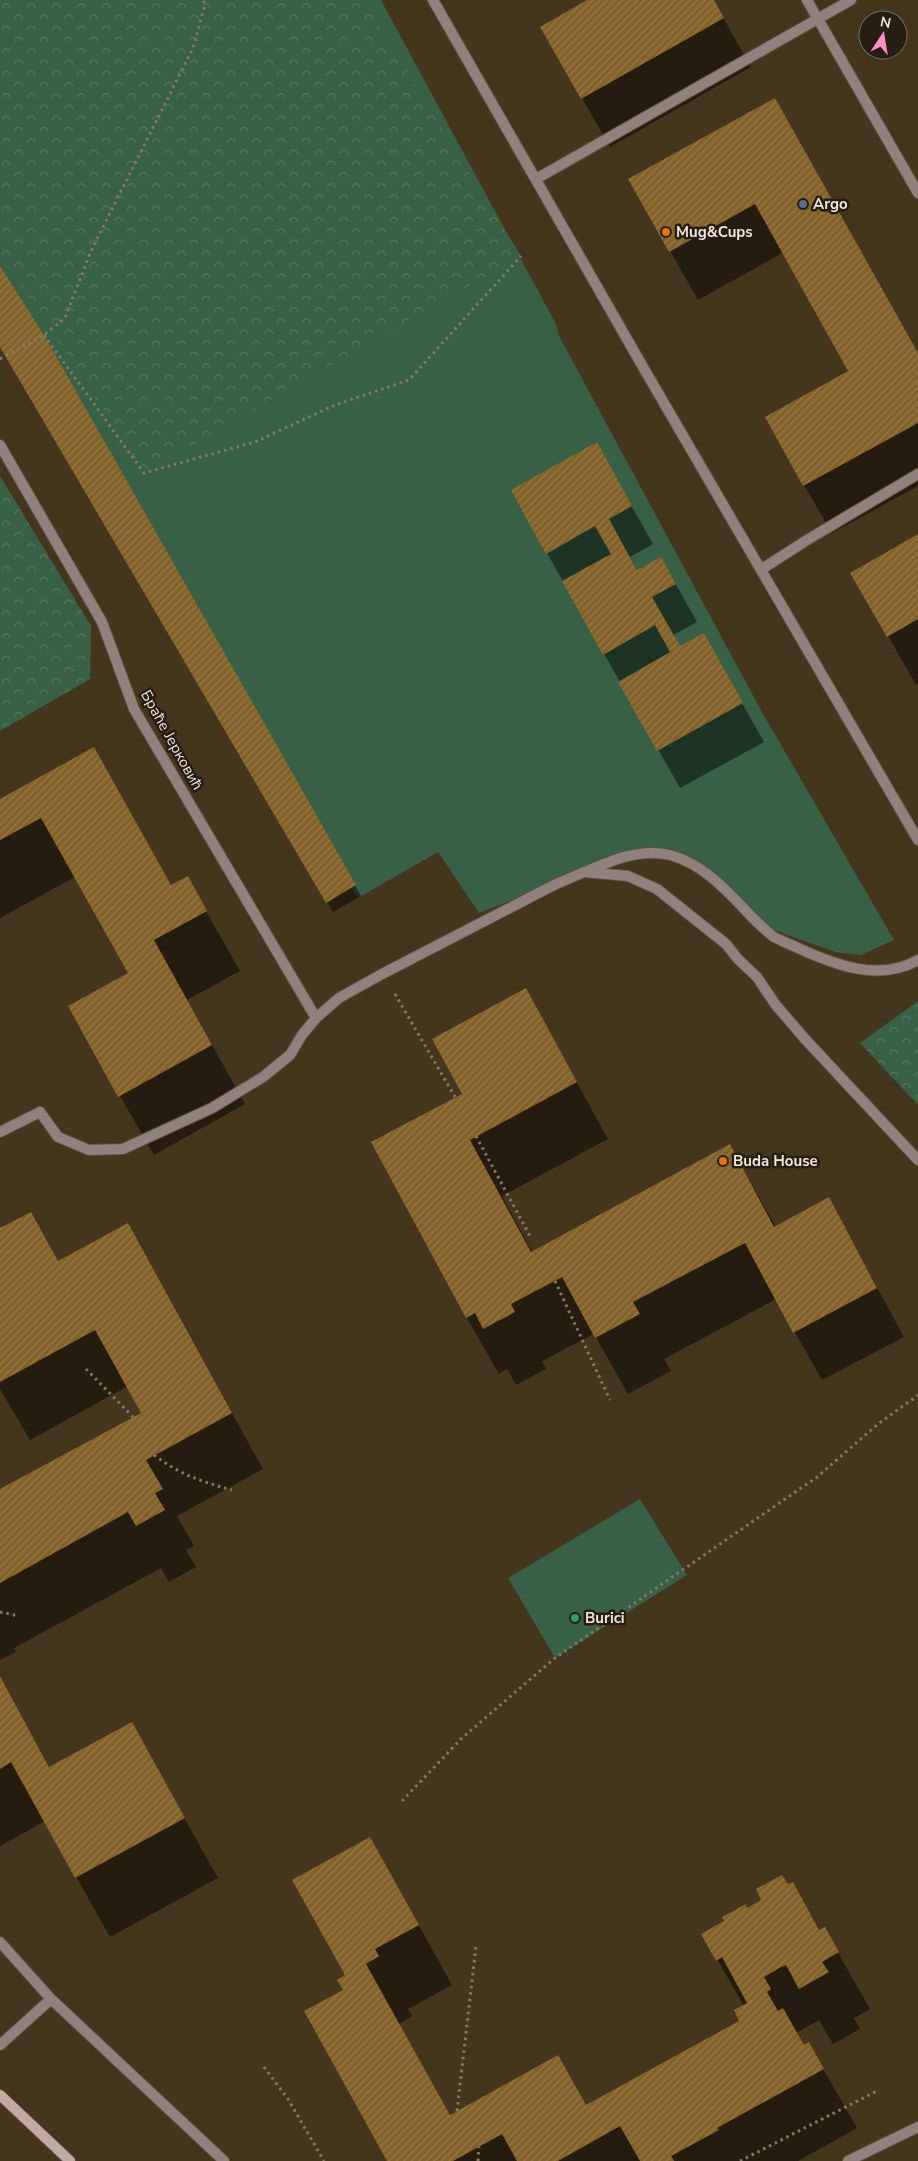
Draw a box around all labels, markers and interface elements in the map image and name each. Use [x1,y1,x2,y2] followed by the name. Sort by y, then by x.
[858,10,908,60] north arrow
[878,12,893,33] text: N
[813,194,848,214] place label: Argo
[797,198,809,210] marker: Argo
[676,222,753,242] place label: Mug&Cups
[660,226,672,238] marker: Mug&Cups
[136,686,208,794] street label: Браће Јерковић
[733,1151,818,1171] place label: Buda House
[717,1155,729,1167] marker: Buda House
[585,1608,625,1628] place label: Burici
[569,1612,581,1624] marker: Burici

